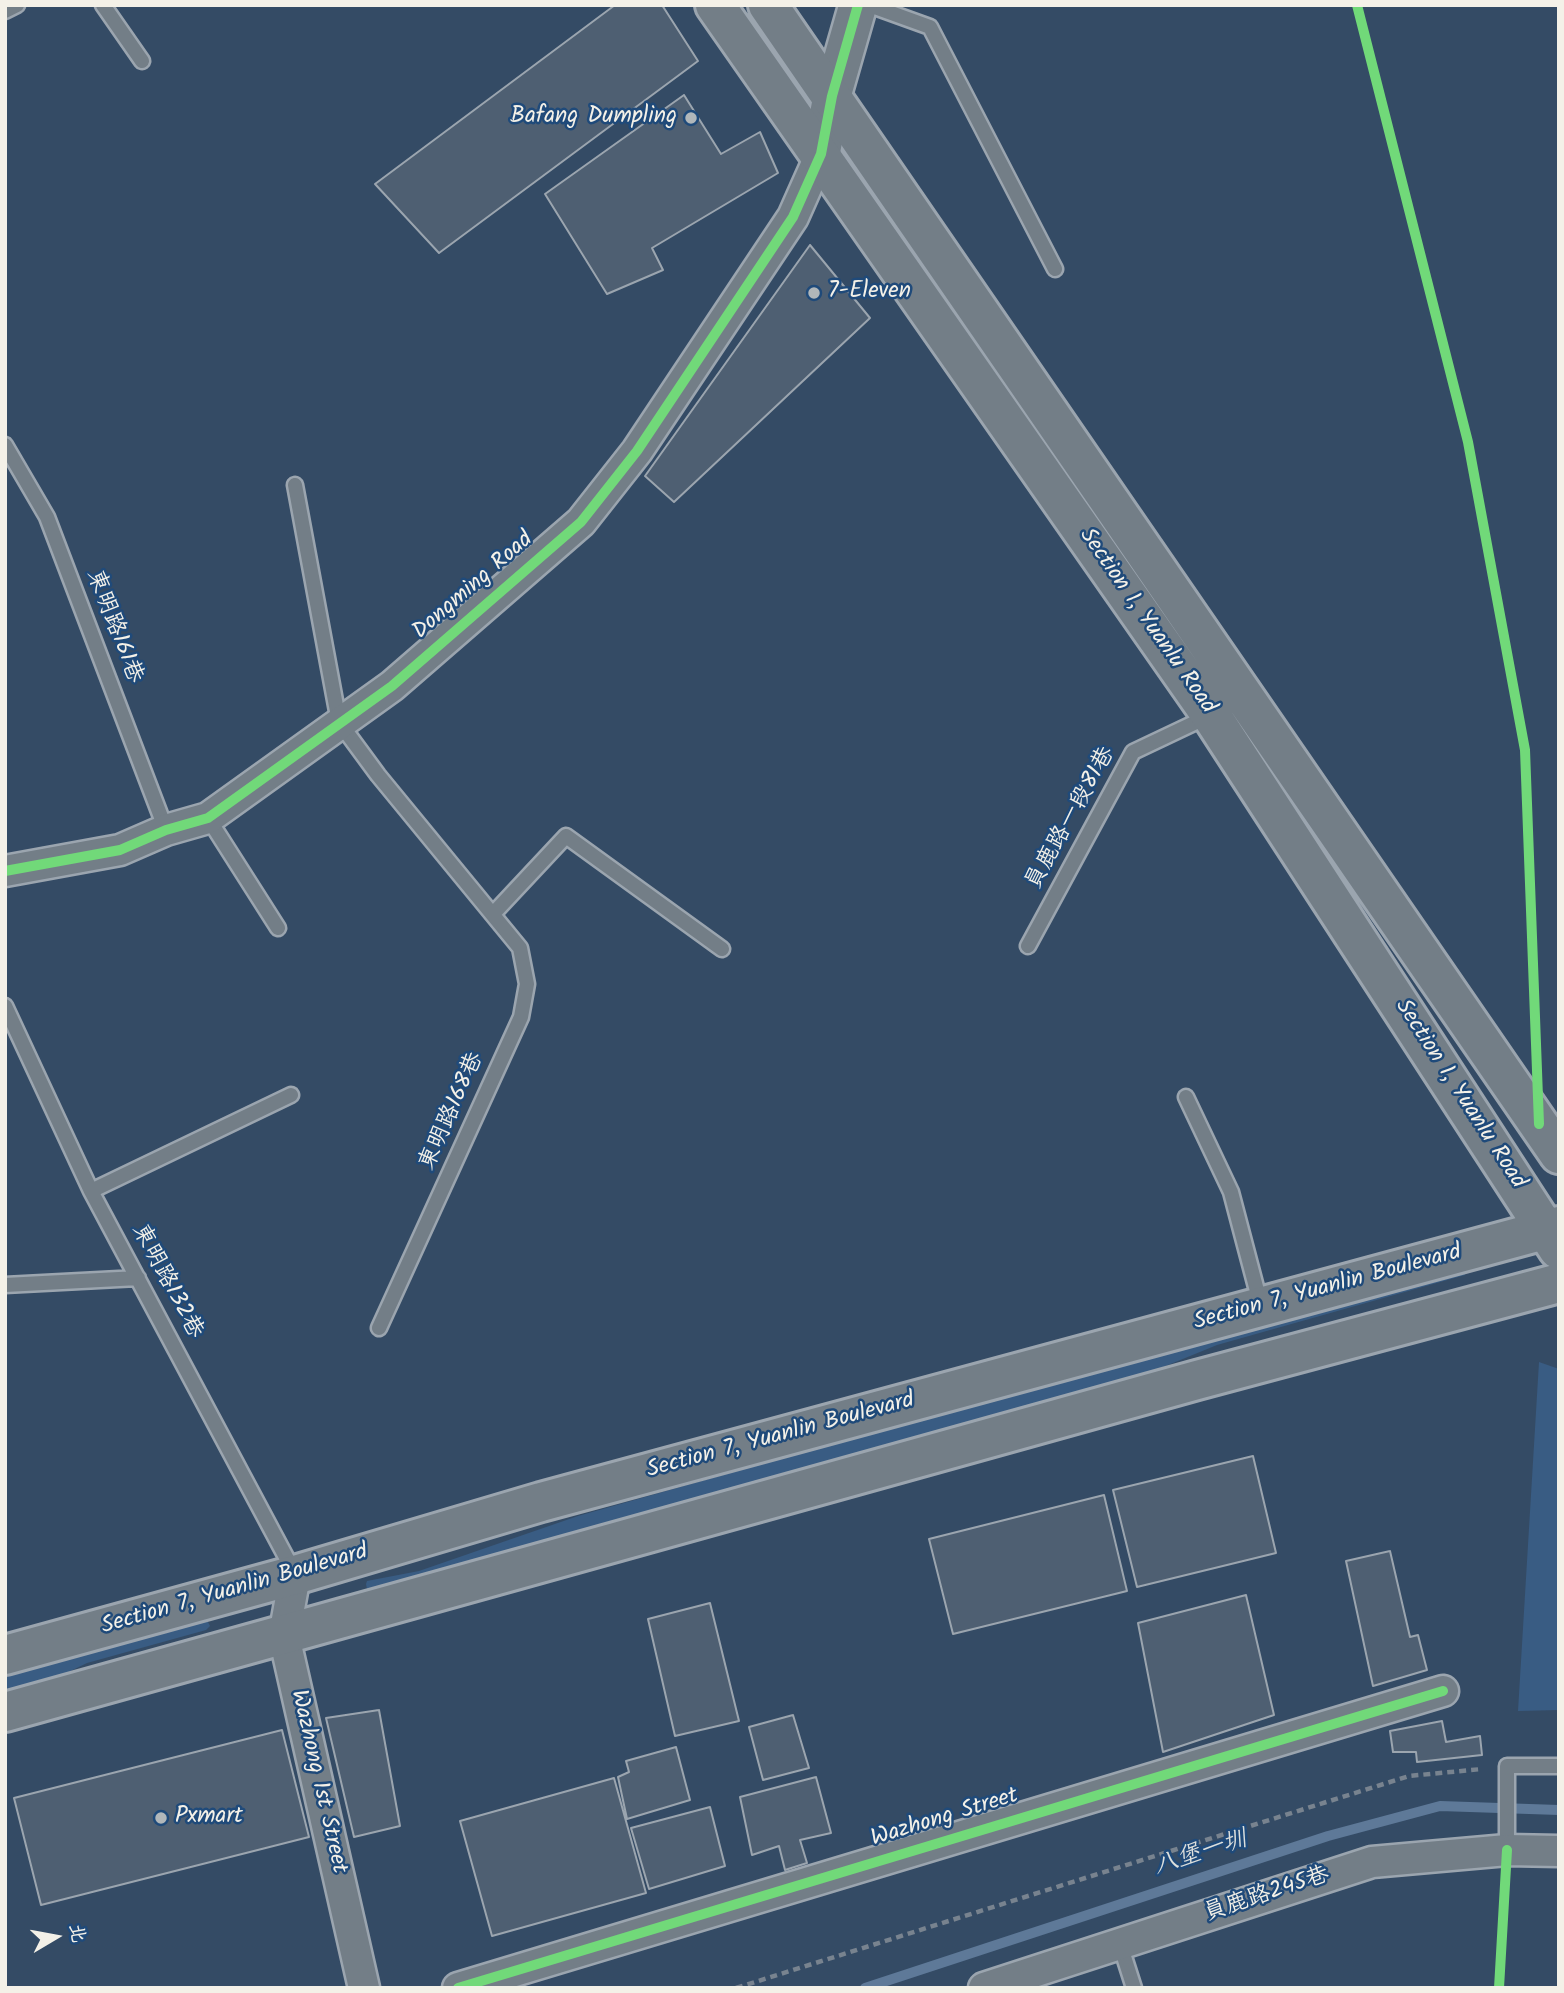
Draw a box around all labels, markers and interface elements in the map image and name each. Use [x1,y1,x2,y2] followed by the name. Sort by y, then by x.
[510,104,677,132] place label: Bafang Dumpling
[683,110,699,126] marker: Bafang Dumpling
[828,279,911,307] place label: 7-Eleven
[806,285,822,301] marker: 7-Eleven
[1072,524,1220,720] street label: Section 1, Yuanlu Road
[408,527,540,647] street label: Dongming Road
[79,566,147,688] street label: 東明路161巷
[1021,743,1123,895] street label: 員鹿路一段81巷
[1387,995,1531,1195] street label: Section 1, Yuanlu Road
[415,1049,491,1175] street label: 東明路168巷
[124,1220,208,1344] street label: 東明路132巷
[1191,1240,1465,1338] street label: Section 7, Yuanlin Boulevard
[644,1388,918,1486] street label: Section 7, Yuanlin Boulevard
[99,1540,371,1642] street label: Section 7, Yuanlin Boulevard
[282,1688,352,1876] street label: Wazhong 1st Street
[868,1784,1022,1854] street label: Wazhong Street
[175,1804,243,1832] place label: Pxmart
[153,1810,169,1826] marker: Pxmart
[1151,1826,1251,1884] water label: 八堡一圳
[1201,1863,1333,1929] street label: 員鹿路245巷
[21,1902,91,1972] north arrow
[60,1921,93,1945] text: 北

